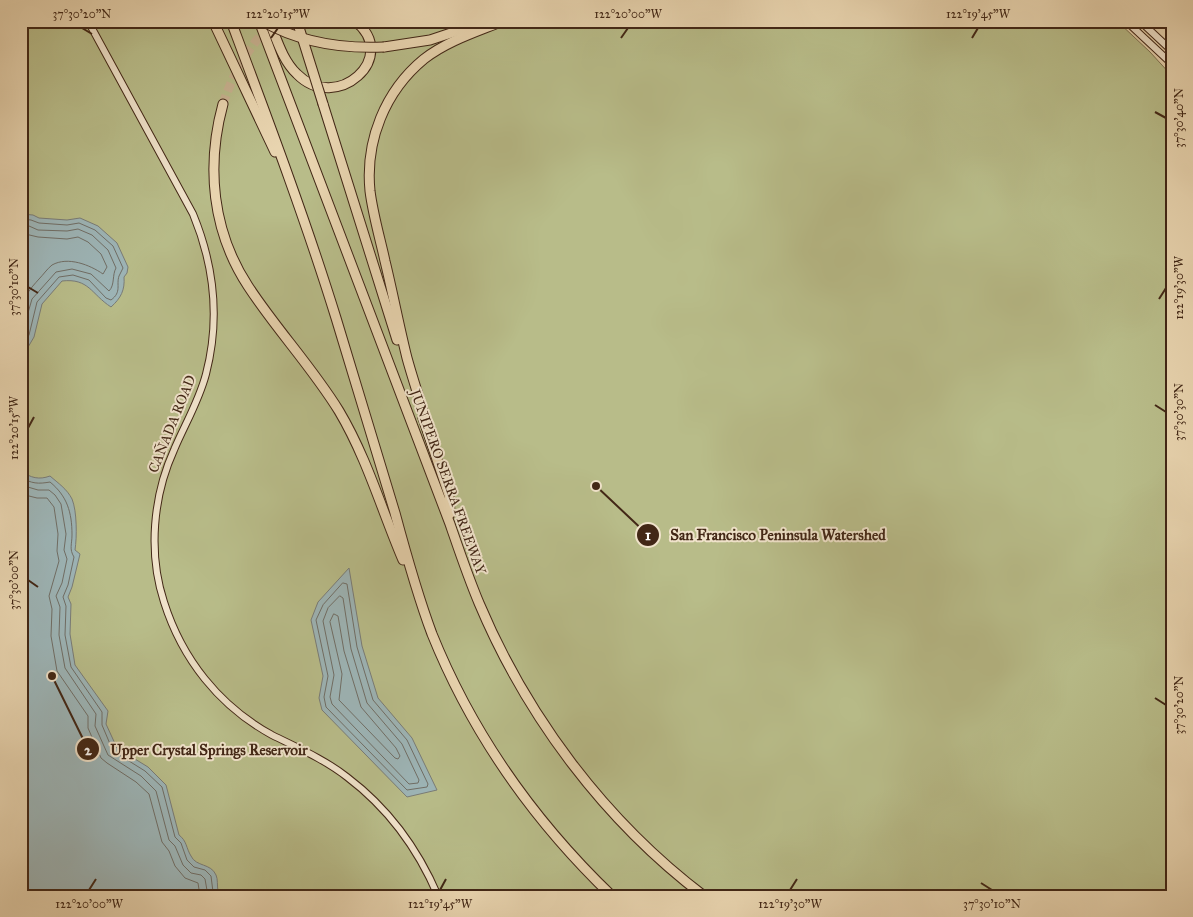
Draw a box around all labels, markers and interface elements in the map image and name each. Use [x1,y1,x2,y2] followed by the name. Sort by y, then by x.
[53,7,112,21] text: 37°30'20"N
[246,7,311,21] text: 122°20'15"W
[594,7,662,21] text: 122°20'00"W
[946,7,1011,21] text: 122°19'45"W
[1172,88,1186,148] text: 37°30'40"N
[1172,256,1186,320] text: 122°19'30"W
[7,258,21,316] text: 37°30'10"N
[144,372,199,475] street label: CAÑADA ROAD
[1172,383,1186,441] text: 37°30'30"N
[405,385,490,578] street label: JUNIPERO SERRA FREEWAY
[7,395,21,460] text: 122°20'15"W
[635,520,896,550] callout: San Francisco Peninsula Watershed
[645,526,651,544] text: 1
[670,526,886,544] text: San Francisco Peninsula Watershed
[7,550,21,610] text: 37°30'00"N
[1172,676,1186,735] text: 37°30'20"N
[75,734,318,764] callout: Upper Crystal Springs Reservoir
[84,741,92,759] text: 2
[110,741,308,760] text: Upper Crystal Springs Reservoir
[55,897,123,911] text: 122°20'00"W
[408,897,473,911] text: 122°19'45"W
[758,897,822,911] text: 122°19'30"W
[963,897,1021,911] text: 37°30'10"N

